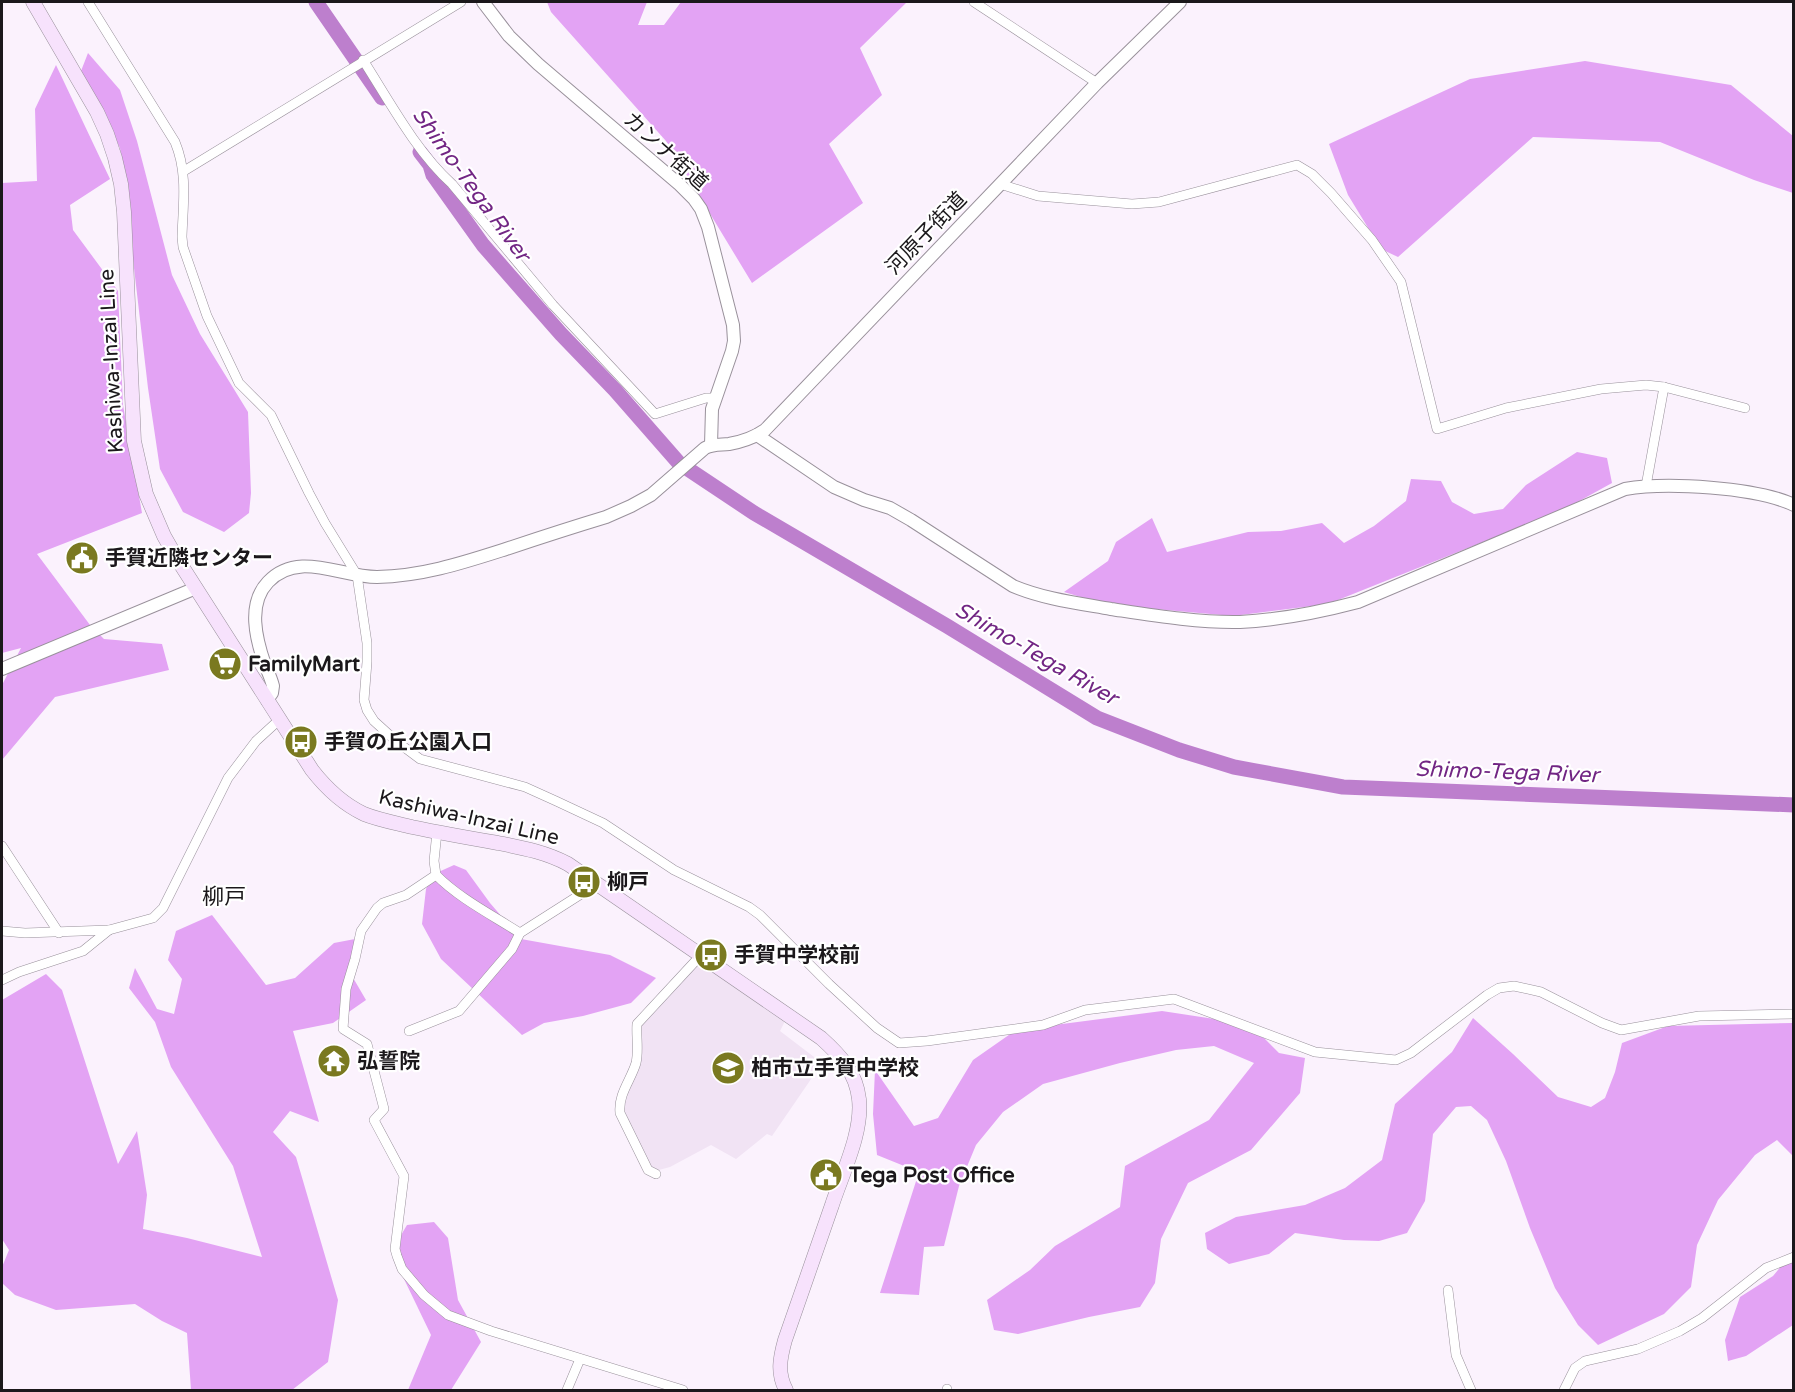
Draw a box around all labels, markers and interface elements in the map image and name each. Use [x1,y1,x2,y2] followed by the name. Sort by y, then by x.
[407,103,537,268] water label: Shimo-Tega River
[618,107,713,196] street label: カンナ街道
[881,187,972,280] street label: 河原子街道
[94,268,129,454] street label: Kashiwa-Inzai Line
[64,540,100,576] public building icon: 手賀近隣センター
[105,546,273,571] place label: 手賀近隣センター
[951,597,1125,712] water label: Shimo-Tega River
[207,646,243,682] supermarket icon: FamilyMart
[248,652,360,677] place label: FamilyMart
[283,724,319,760] bus stop icon: 手賀の丘公園入口
[324,730,492,755] place label: 手賀の丘公園入口
[1415,756,1602,788] water label: Shimo-Tega River
[376,785,562,850] street label: Kashiwa-Inzai Line
[566,864,602,900] bus stop icon: 柳戸
[607,870,649,895] place label: 柳戸
[202,884,246,910] district label: 柳戸
[693,937,729,973] bus stop icon: 手賀中学校前
[734,943,860,968] place label: 手賀中学校前
[316,1043,352,1079] temple icon: 弘誓院
[357,1049,420,1074] place label: 弘誓院
[710,1050,746,1086] school or university icon: 柏市立手賀中学校
[751,1056,919,1081] place label: 柏市立手賀中学校
[808,1157,844,1193] public building icon: Tega Post Office
[848,1163,1015,1188] place label: Tega Post Office

